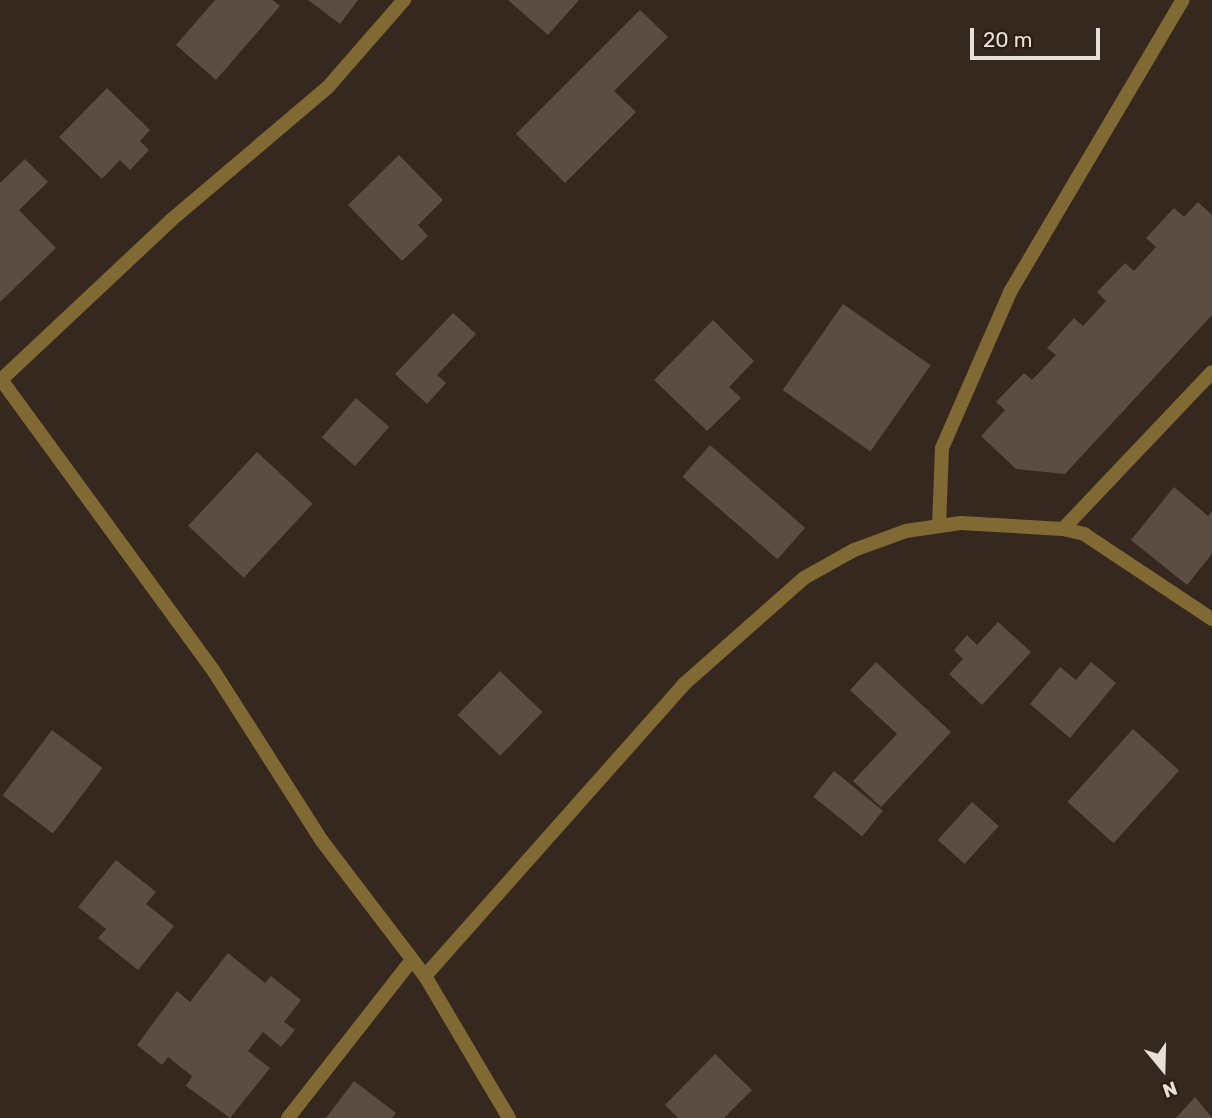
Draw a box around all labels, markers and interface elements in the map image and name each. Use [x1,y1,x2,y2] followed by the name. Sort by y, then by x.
[974,14,1104,58] scale bar
[983,27,1032,52] text: 20 m
[1128,1034,1198,1104] north arrow
[1160,1076,1180,1102] text: N

